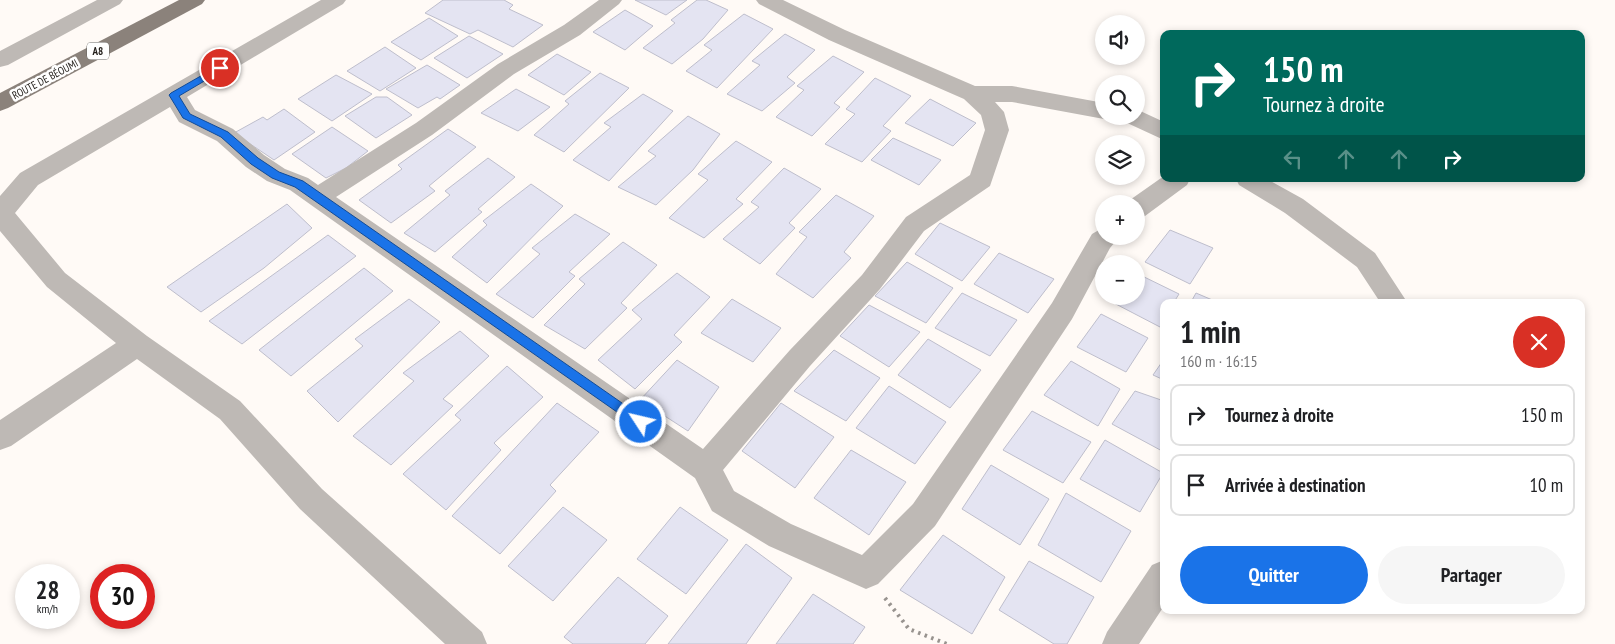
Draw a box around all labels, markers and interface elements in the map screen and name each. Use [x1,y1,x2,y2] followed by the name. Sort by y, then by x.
[1095,15,1145,305] map controls
[1095,15,1145,65] button: sound
[87,42,109,59] road number: A8
[1263,46,1344,92] text: 150 m
[199,47,241,89] pin
[1180,50,1245,115] icon: right
[206,54,234,82] icon: arrive
[10,56,80,102] street label: ROUTE DE BÉOUMI
[1095,75,1145,125] button: search
[1263,90,1385,118] text: Tournez à droite
[1095,135,1145,185] button: layers
[1279,145,1307,173] icon: left
[1332,145,1360,173] icon: ahead
[1385,145,1413,173] icon: ahead
[1438,145,1466,173] icon: right
[1095,195,1145,245] button: +
[1095,255,1145,305] button: −
[1180,312,1241,351] text: 1 min
[1513,316,1565,368] button: close
[1180,351,1258,371] text: 160 m · 16:15
[614,395,666,447] position arrow
[1182,401,1210,429] icon: right
[1225,403,1334,427] text: Tournez à droite
[1521,403,1563,427] text: 150 m
[1182,471,1210,499] icon: arrive
[1225,473,1366,497] text: Arrivée à destination
[1530,473,1563,497] text: 10 m
[1180,546,1368,604] button: Quitter
[1378,546,1565,604] button: Partager
[90,564,155,629] speed limit sign: 30
[36,574,59,606] text: 28
[37,601,58,616] text: km/h

